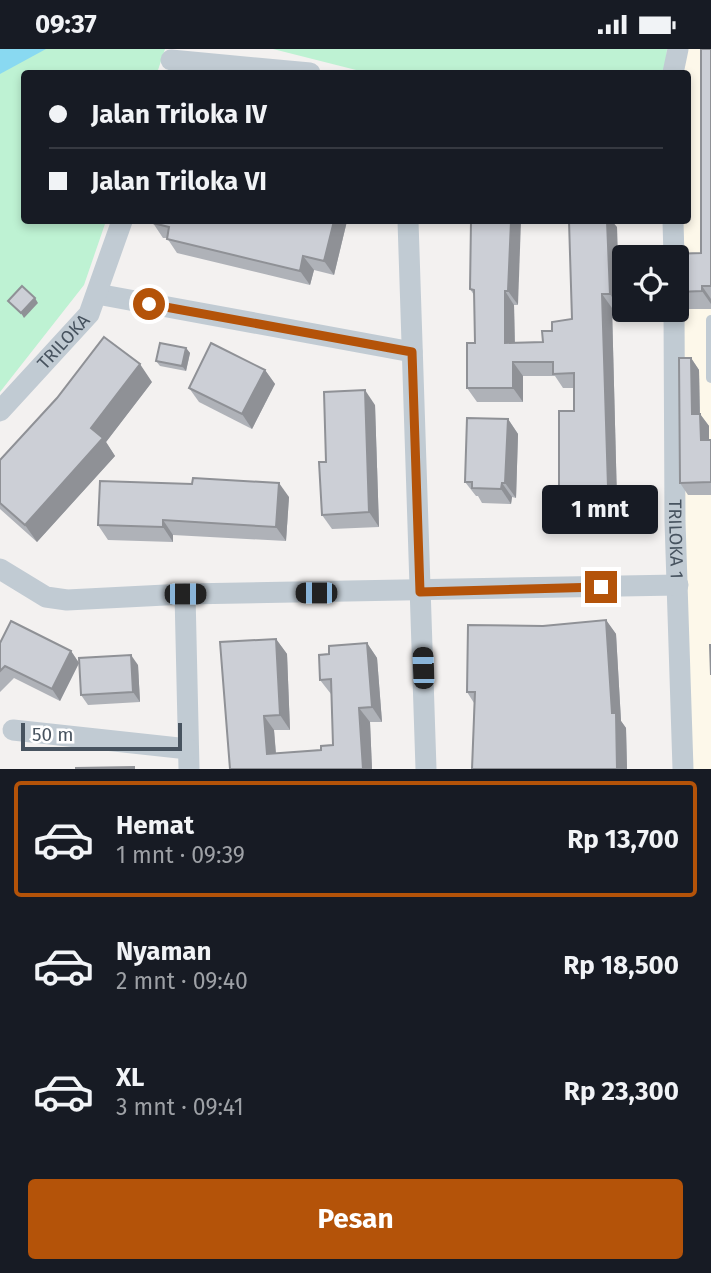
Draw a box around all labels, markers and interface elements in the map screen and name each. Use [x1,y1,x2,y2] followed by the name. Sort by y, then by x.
[35,9,97,40] text: 09:37
[91,99,267,130] text: Jalan Triloka IV
[91,166,267,197] text: Jalan Triloka VI
[612,245,689,322] map controls
[612,245,689,322] button: locate
[133,288,165,320] route start
[33,309,95,374] street label: TRILOKA
[543,485,659,535] callout: 1 mnt
[571,495,629,523] text: 1 mnt
[664,499,688,579] street label: TRILOKA 1
[585,571,617,603] route end
[296,583,338,604] car
[165,584,207,605] car
[412,647,435,689] car
[21,720,182,752] scale bar
[32,723,73,746] text: 50 m
[32,808,95,871] icon: car
[116,810,194,841] text: Hemat
[567,824,679,855] text: Rp 13,700
[116,841,245,869] text: 1 mnt · 09:39
[32,934,95,997] icon: car
[116,936,212,967] text: Nyaman
[563,950,679,981] text: Rp 18,500
[116,967,248,995] text: 2 mnt · 09:40
[32,1060,95,1123] icon: car
[116,1062,144,1093] text: XL
[564,1076,679,1107] text: Rp 23,300
[116,1093,244,1121] text: 3 mnt · 09:41
[28,1179,683,1259] button: Pesan

